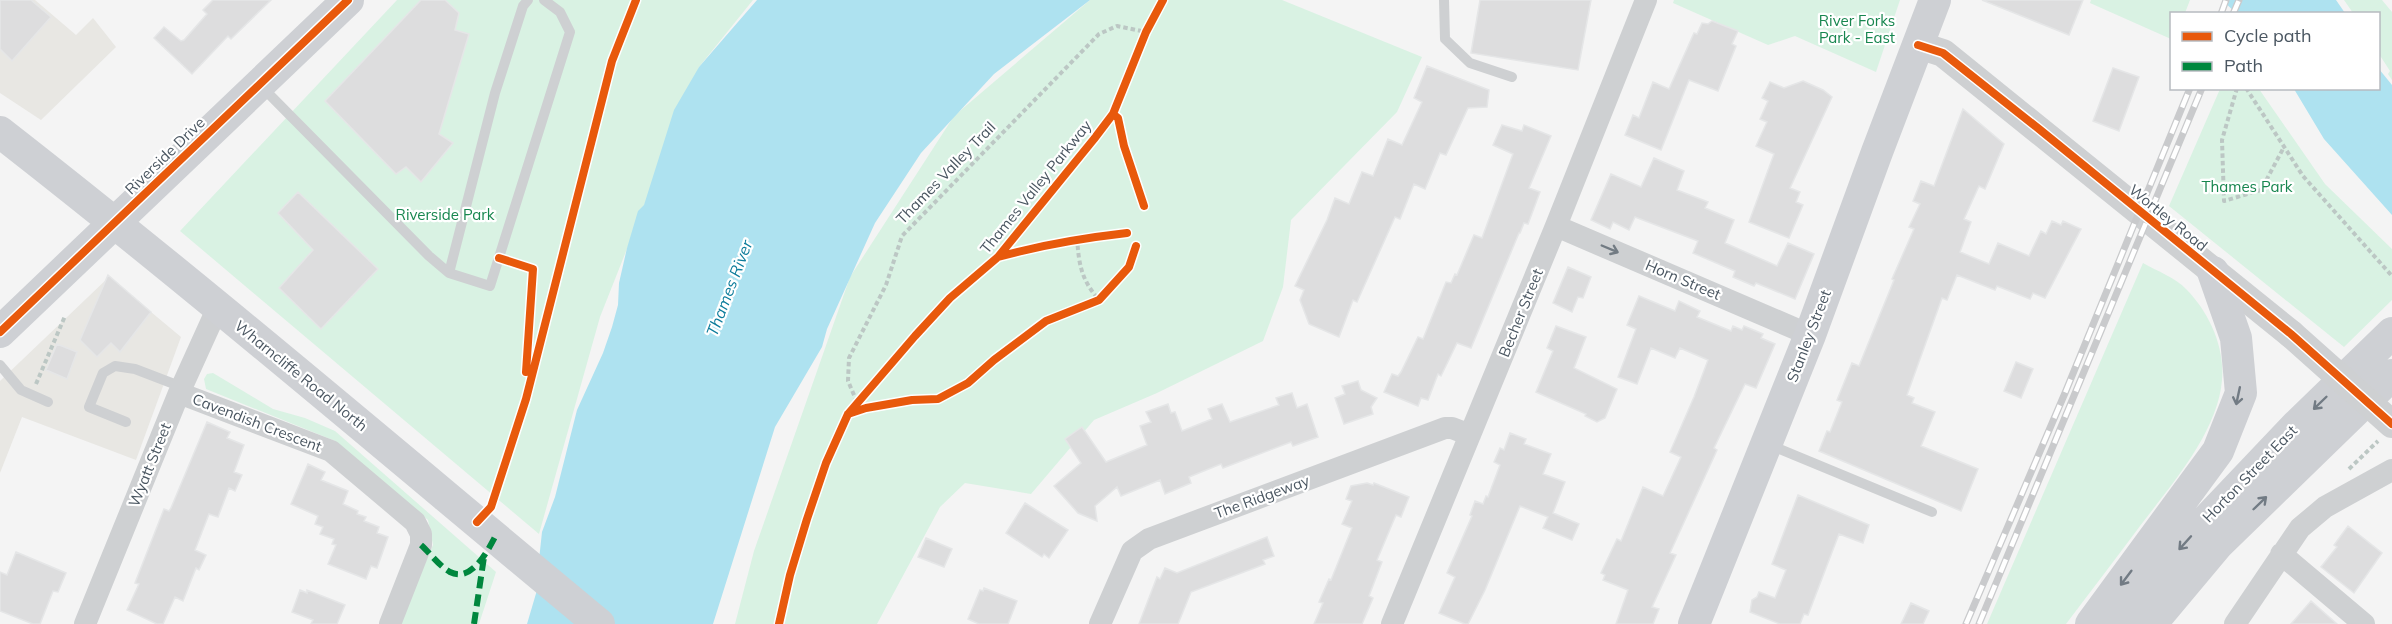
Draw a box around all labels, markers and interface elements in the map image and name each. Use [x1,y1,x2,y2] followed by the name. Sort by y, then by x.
[1819,11,1895,47] park label: River Forks Park - East
[2170,12,2380,90] legend
[2224,24,2311,47] text: Cycle path
[2224,54,2263,77] text: Path
[121,113,209,198] street label: Riverside Drive
[976,116,1095,257] street label: Thames Valley Parkway
[892,118,999,228] street label: Thames Valley Trail
[2201,177,2293,196] park label: Thames Park
[2125,180,2211,255] street label: Wortley Road
[396,205,495,224] park label: Riverside Park
[702,236,757,339] water label: Thames River
[1601,244,1619,255] one-way arrow
[1643,255,1724,304] street label: Horn Street
[1494,266,1547,360] street label: Becher Street
[1782,287,1835,385] street label: Stanley Street
[231,316,372,435] street label: Wharncliffe Road North
[2232,386,2243,405] one-way arrow
[190,389,325,456] street label: Cavendish Crescent
[2313,395,2328,410] one-way arrow
[124,420,175,510] street label: Wyatt Street
[2198,421,2301,526] street label: Horton Street East
[1212,471,1312,523] street label: The Ridgeway
[2253,496,2268,510] one-way arrow
[2178,535,2192,550] one-way arrow
[2119,569,2132,585] one-way arrow

